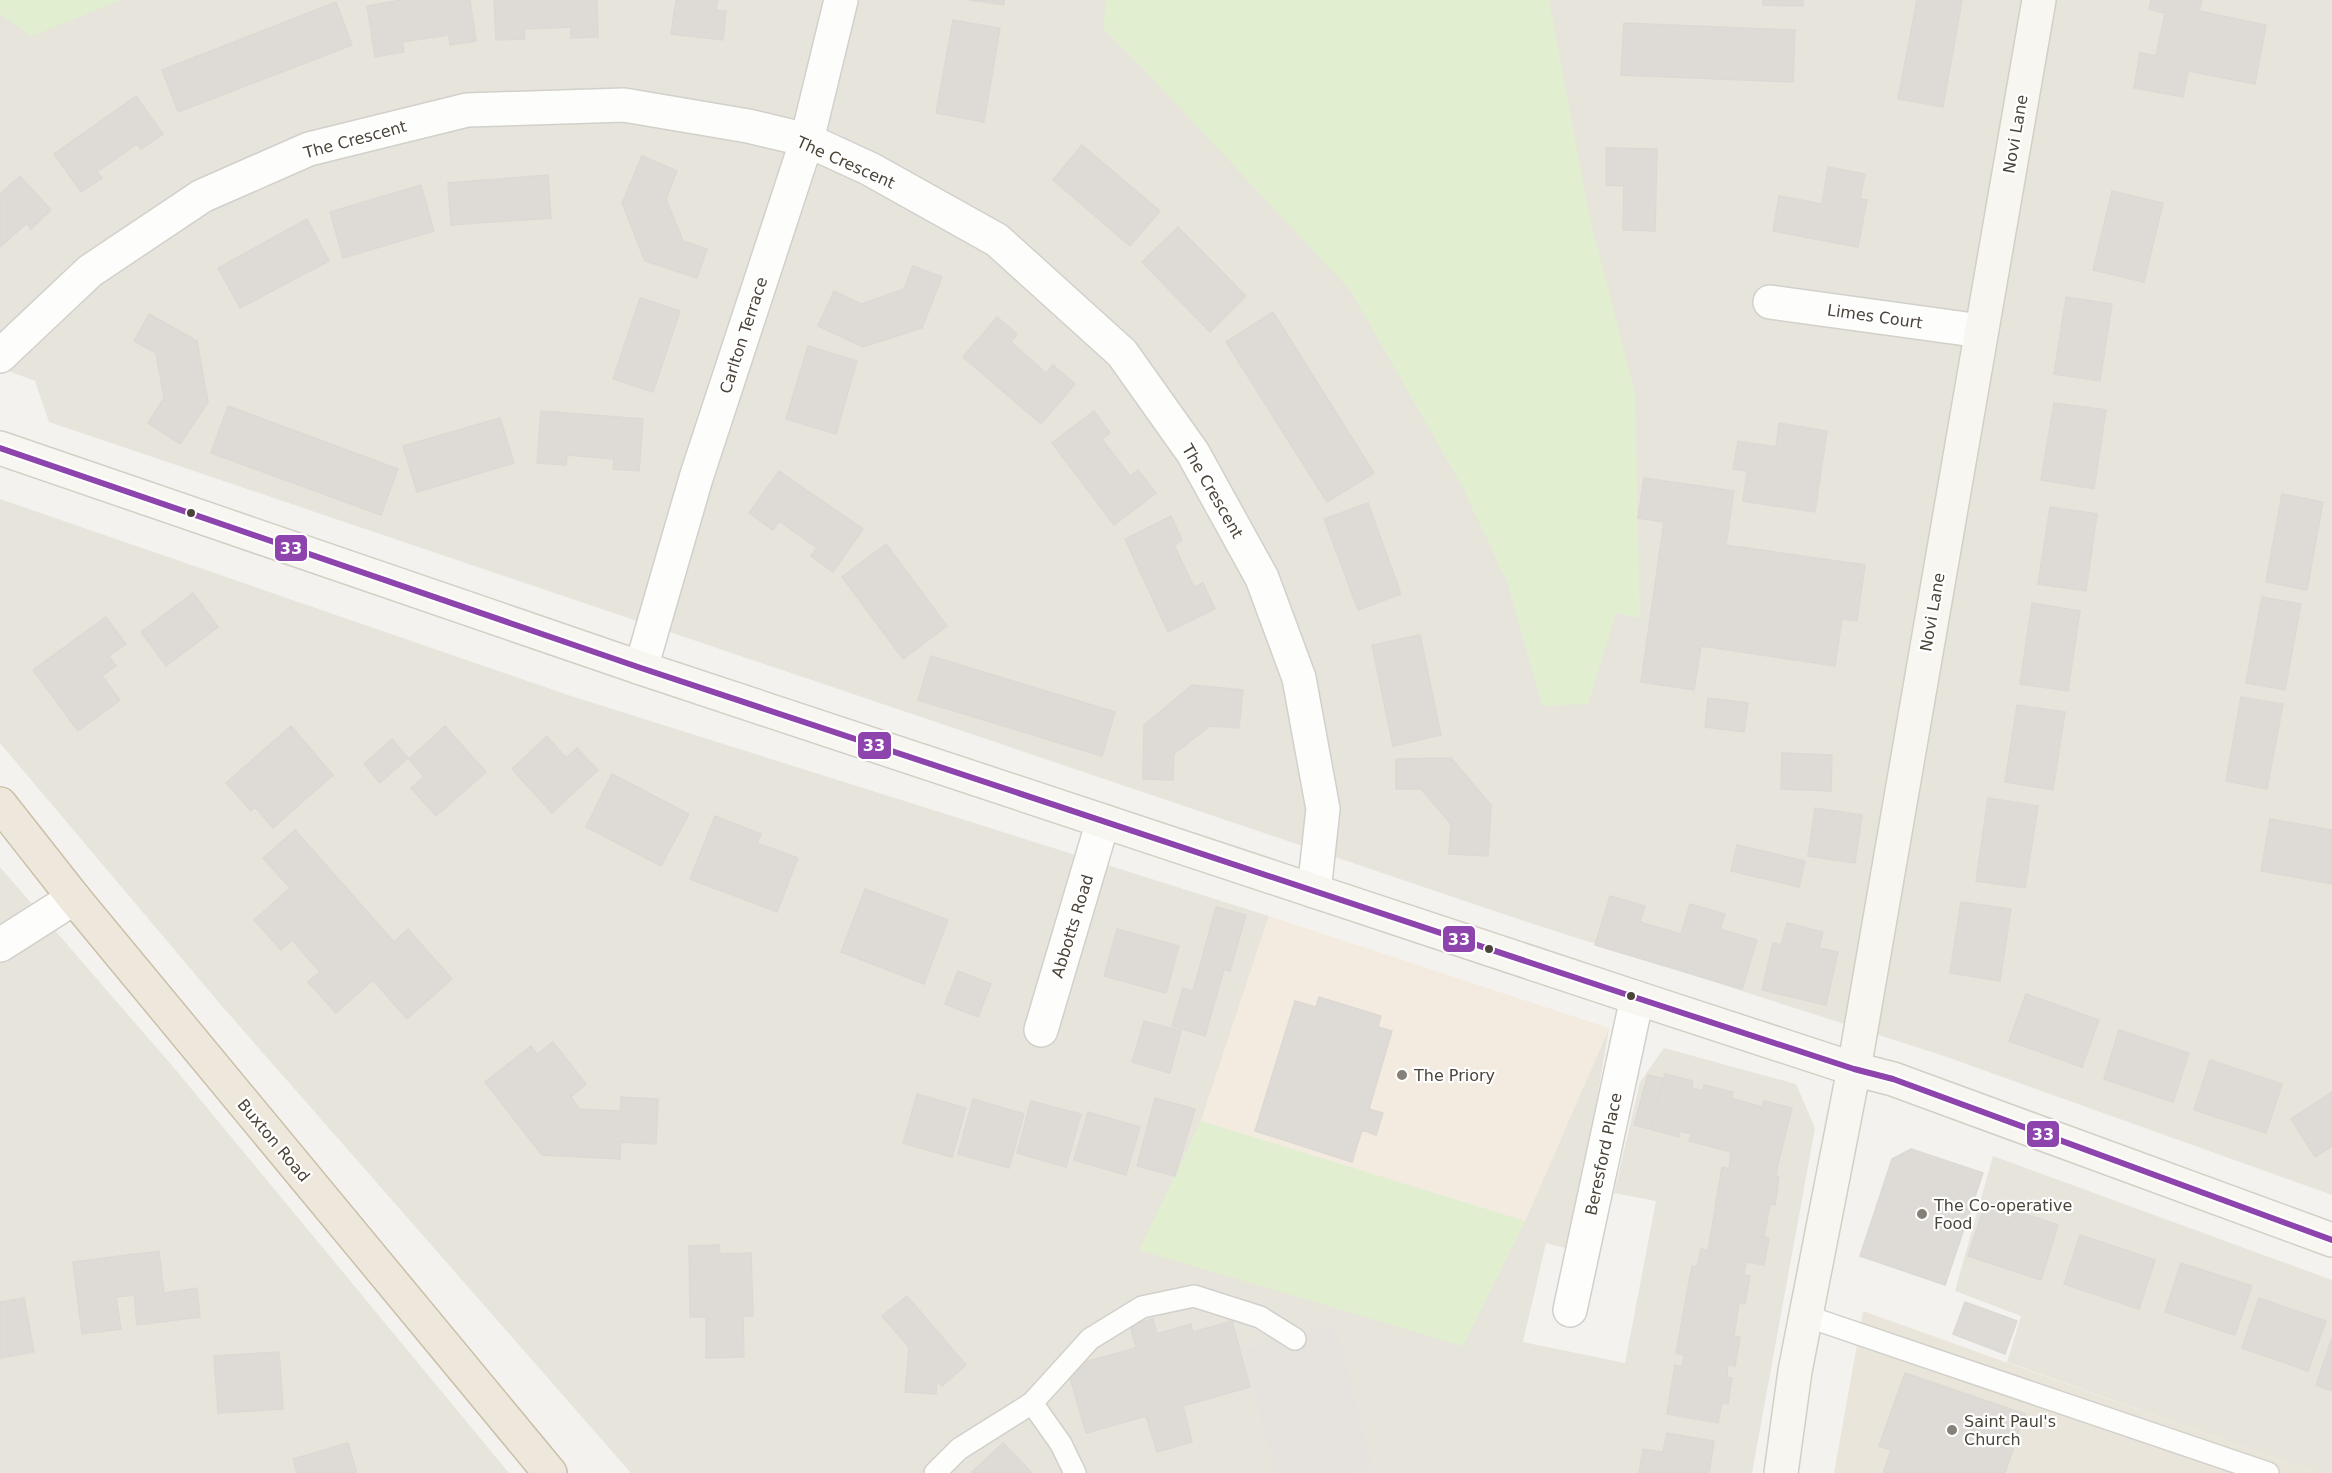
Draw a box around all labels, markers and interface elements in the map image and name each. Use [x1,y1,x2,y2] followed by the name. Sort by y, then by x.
[1999,93,2032,175] street label: Novi Lane
[301,117,409,163] street label: The Crescent
[793,132,898,193] street label: The Crescent
[716,274,771,396] street label: Carlton Terrace
[1826,300,1924,333] street label: Limes Court
[1177,440,1247,542] street label: The Crescent
[185,507,197,519] unlabelled marker
[274,534,308,562] line badge: 33
[280,539,302,558] text: 33
[1916,571,1949,653] street label: Novi Lane
[857,731,892,760] line badge: 33
[863,736,885,755] text: 33
[1048,872,1097,980] street label: Abbotts Road
[1442,925,1476,953] line badge: 33
[1448,930,1470,949] text: 33
[1483,943,1495,955] unlabelled marker
[1625,990,1637,1002] unlabelled marker
[1413,1066,1495,1085] place label: The Priory
[1395,1068,1409,1082] marker: The Priory
[1581,1091,1626,1217] street label: Beresford Place
[234,1095,314,1186] street label: Buxton Road
[2026,1120,2060,1148] line badge: 33
[2032,1125,2054,1144] text: 33
[1933,1196,2072,1233] place label: The Co-operative Food
[1915,1207,1929,1221] marker: The Co-operative Food
[1964,1412,2056,1449] place label: Saint Paul's Church
[1945,1423,1959,1437] marker: Saint Paul's Church

